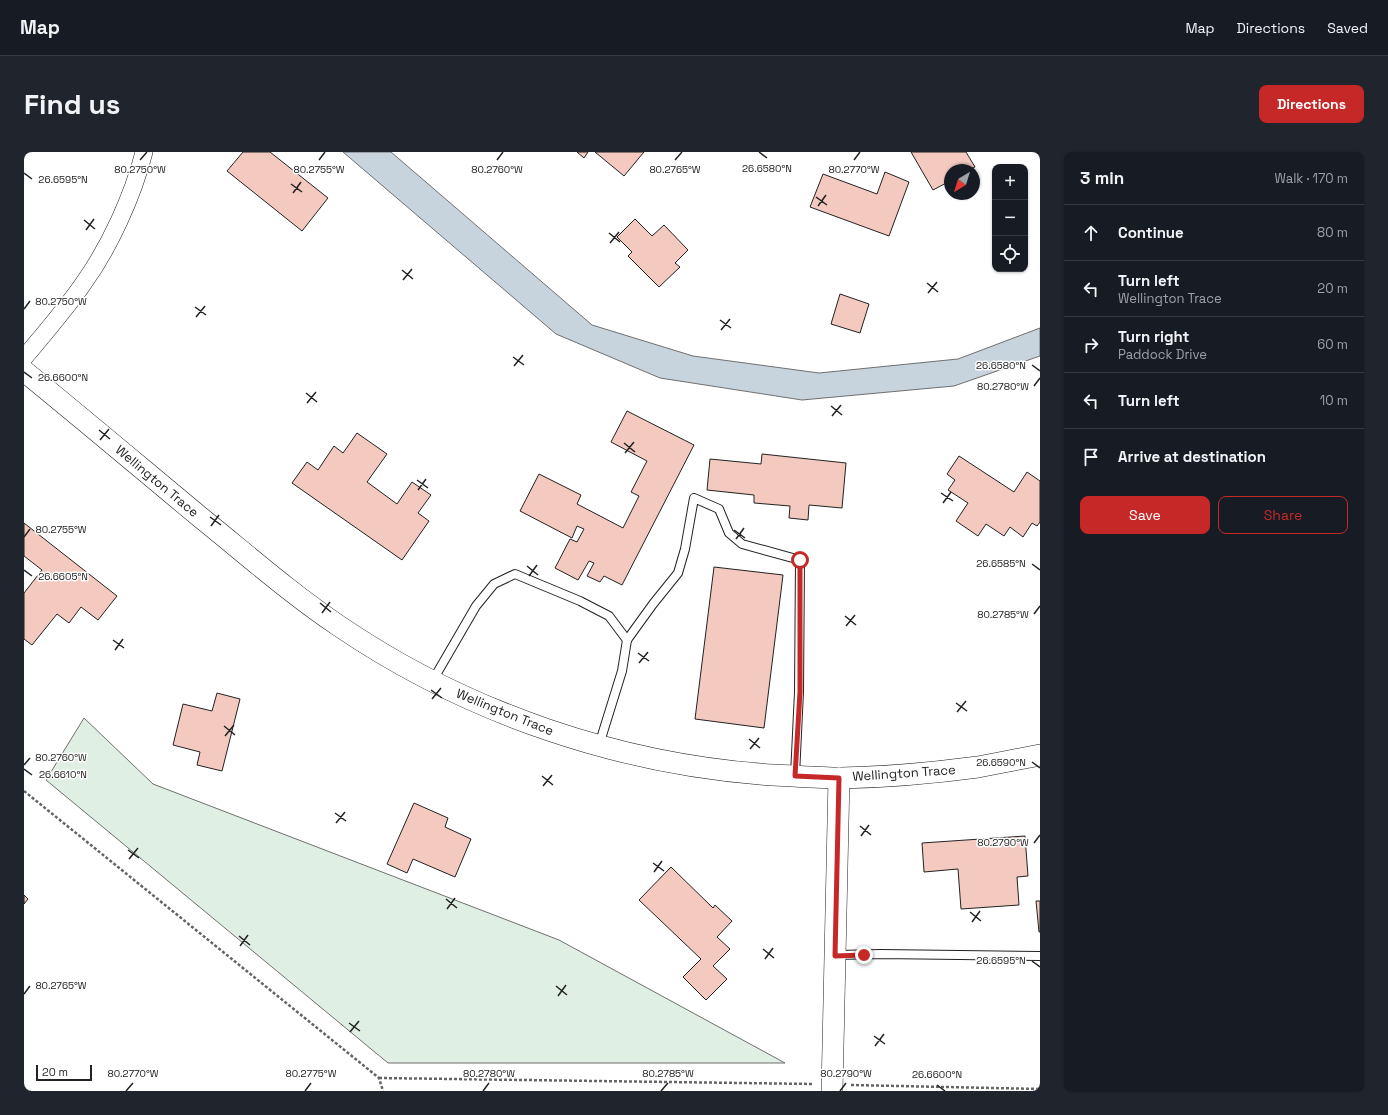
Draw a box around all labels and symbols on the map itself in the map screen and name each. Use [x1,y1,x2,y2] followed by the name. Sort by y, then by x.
[742,162,792,175] text: 26.6580°N
[114,163,166,176] text: 80.2750°W
[293,163,345,176] text: 80.2755°W
[471,163,523,176] text: 80.2760°W
[649,163,701,176] text: 80.2765°W
[828,163,880,176] text: 80.2770°W
[944,164,980,200] north arrow
[38,173,88,186] text: 26.6595°N
[35,295,87,308] text: 80.2750°W
[976,359,1026,372] text: 26.6580°N
[38,371,88,384] text: 26.6600°N
[977,380,1029,393] text: 80.2780°W
[112,441,202,521] street label: Wellington Trace
[35,523,87,536] text: 80.2755°W
[791,551,809,569] route start
[976,557,1026,570] text: 26.6585°N
[38,570,88,583] text: 26.6605°N
[977,608,1029,621] text: 80.2785°W
[454,685,556,739] street label: Wellington Trace
[35,751,87,764] text: 80.2760°W
[976,756,1026,769] text: 26.6590°N
[852,761,956,785] street label: Wellington Trace
[39,768,87,781] text: 26.6610°N
[977,836,1029,849] text: 80.2790°W
[855,946,873,964] route end
[976,954,1026,967] text: 26.6595°N
[35,979,87,992] text: 80.2765°W
[36,1063,92,1082] scale bar
[107,1067,159,1080] text: 80.2770°W
[286,1067,337,1080] text: 80.2775°W
[463,1067,515,1080] text: 80.2780°W
[642,1067,694,1080] text: 80.2785°W
[820,1067,872,1080] text: 80.2790°W
[912,1068,962,1081] text: 26.6600°N

